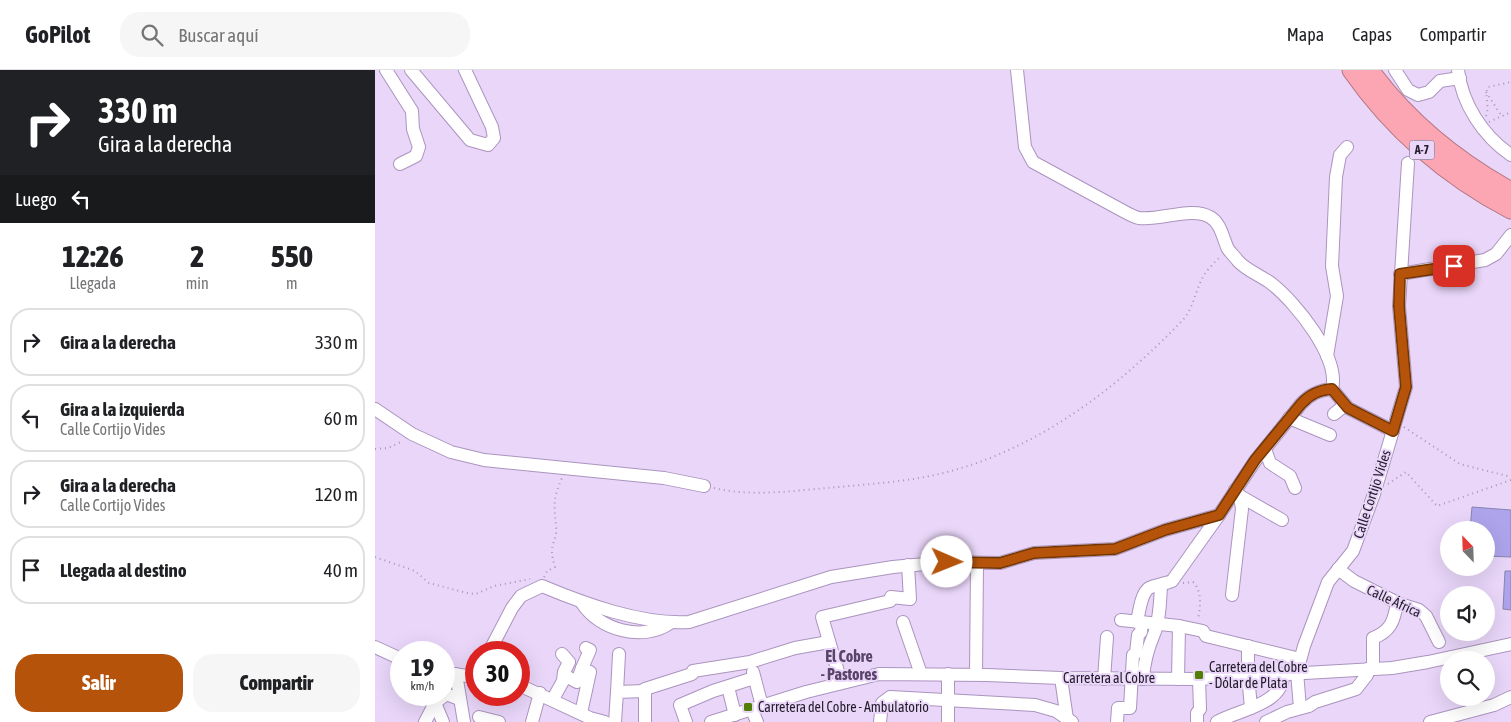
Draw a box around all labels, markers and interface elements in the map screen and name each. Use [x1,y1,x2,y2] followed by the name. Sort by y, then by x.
[120,12,470,57] search box
[25,21,90,48] text: GoPilot
[138,21,166,49] icon: search
[178,24,259,46] text: Buscar aquí
[1287,24,1324,45] text: Mapa
[1352,24,1392,45] text: Capas
[1420,24,1486,45] text: Compartir
[15,90,80,155] icon: right
[98,90,177,130] text: 330 m
[98,131,232,157] text: Gira a la derecha
[1409,140,1435,160] road number: A-7
[67,185,95,213] icon: left
[15,188,57,210] text: Luego
[62,239,124,273] text: 12:26
[190,239,204,273] text: 2
[271,239,313,273] text: 550
[1433,245,1475,287] pin
[1440,252,1468,280] icon: arrive
[70,274,116,292] text: Llegada
[186,274,209,292] text: min
[286,274,298,292] text: m
[17,328,45,356] icon: right
[60,331,176,353] text: Gira a la derecha
[315,331,358,353] text: 330 m
[60,398,185,420] text: Gira a la izquierda
[17,404,45,432] icon: left
[324,407,358,429] text: 60 m
[60,420,165,438] text: Calle Cortijo Vides
[1350,448,1394,540] street label: Calle Cortijo Vides
[60,474,176,496] text: Gira a la derecha
[17,480,45,508] icon: right
[315,483,358,505] text: 120 m
[60,496,165,514] text: Calle Cortijo Vides
[1440,521,1495,576] north arrow
[1440,521,1495,706] map controls
[920,535,972,587] position arrow
[17,556,45,584] icon: arrive
[60,559,187,581] text: Llegada al destino
[324,559,358,581] text: 40 m
[1364,581,1424,621] street label: Calle África
[1440,586,1495,641] button: sound
[465,641,530,706] speed limit sign: 30
[821,647,878,683] district label: El Cobre - Pastores
[1440,651,1495,706] button: search
[411,653,434,681] text: 19
[15,654,183,712] button: Salir
[193,654,360,712] button: Compartir
[1209,659,1308,691] place label: Carretera del Cobre - Dólar de Plata
[1193,669,1205,681] marker: Carretera del Cobre - Dólar de Plata
[1063,670,1155,686] street label: Carretera al Cobre
[411,679,434,693] text: km/h
[758,699,929,715] place label: Carretera del Cobre - Ambulatorio
[742,701,754,713] marker: Carretera del Cobre - Ambulatorio

